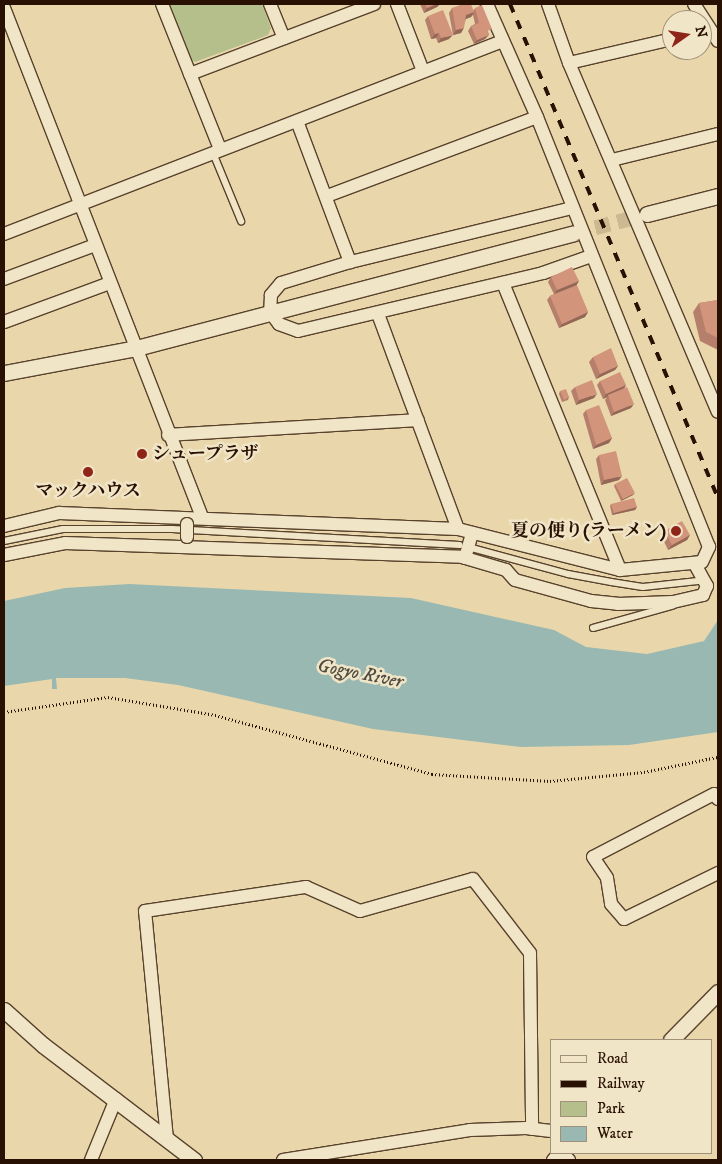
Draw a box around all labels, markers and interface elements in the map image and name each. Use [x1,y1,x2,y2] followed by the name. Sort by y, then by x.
[662,10,712,60] north arrow
[691,24,711,39] text: N
[152,443,260,465] place label: シュープラザ
[136,448,148,460] marker: シュープラザ
[82,466,94,478] marker: マックハウス
[34,480,142,502] place label: マックハウス
[510,520,666,542] place label: 夏の便り(ラーメン)
[670,525,682,537] marker: 夏の便り(ラーメン)
[315,655,405,693] water label: Gogyo River
[550,1039,712,1154] legend
[597,1049,628,1068] text: Road
[597,1074,645,1093] text: Railway
[597,1099,625,1118] text: Park
[597,1124,633,1143] text: Water

